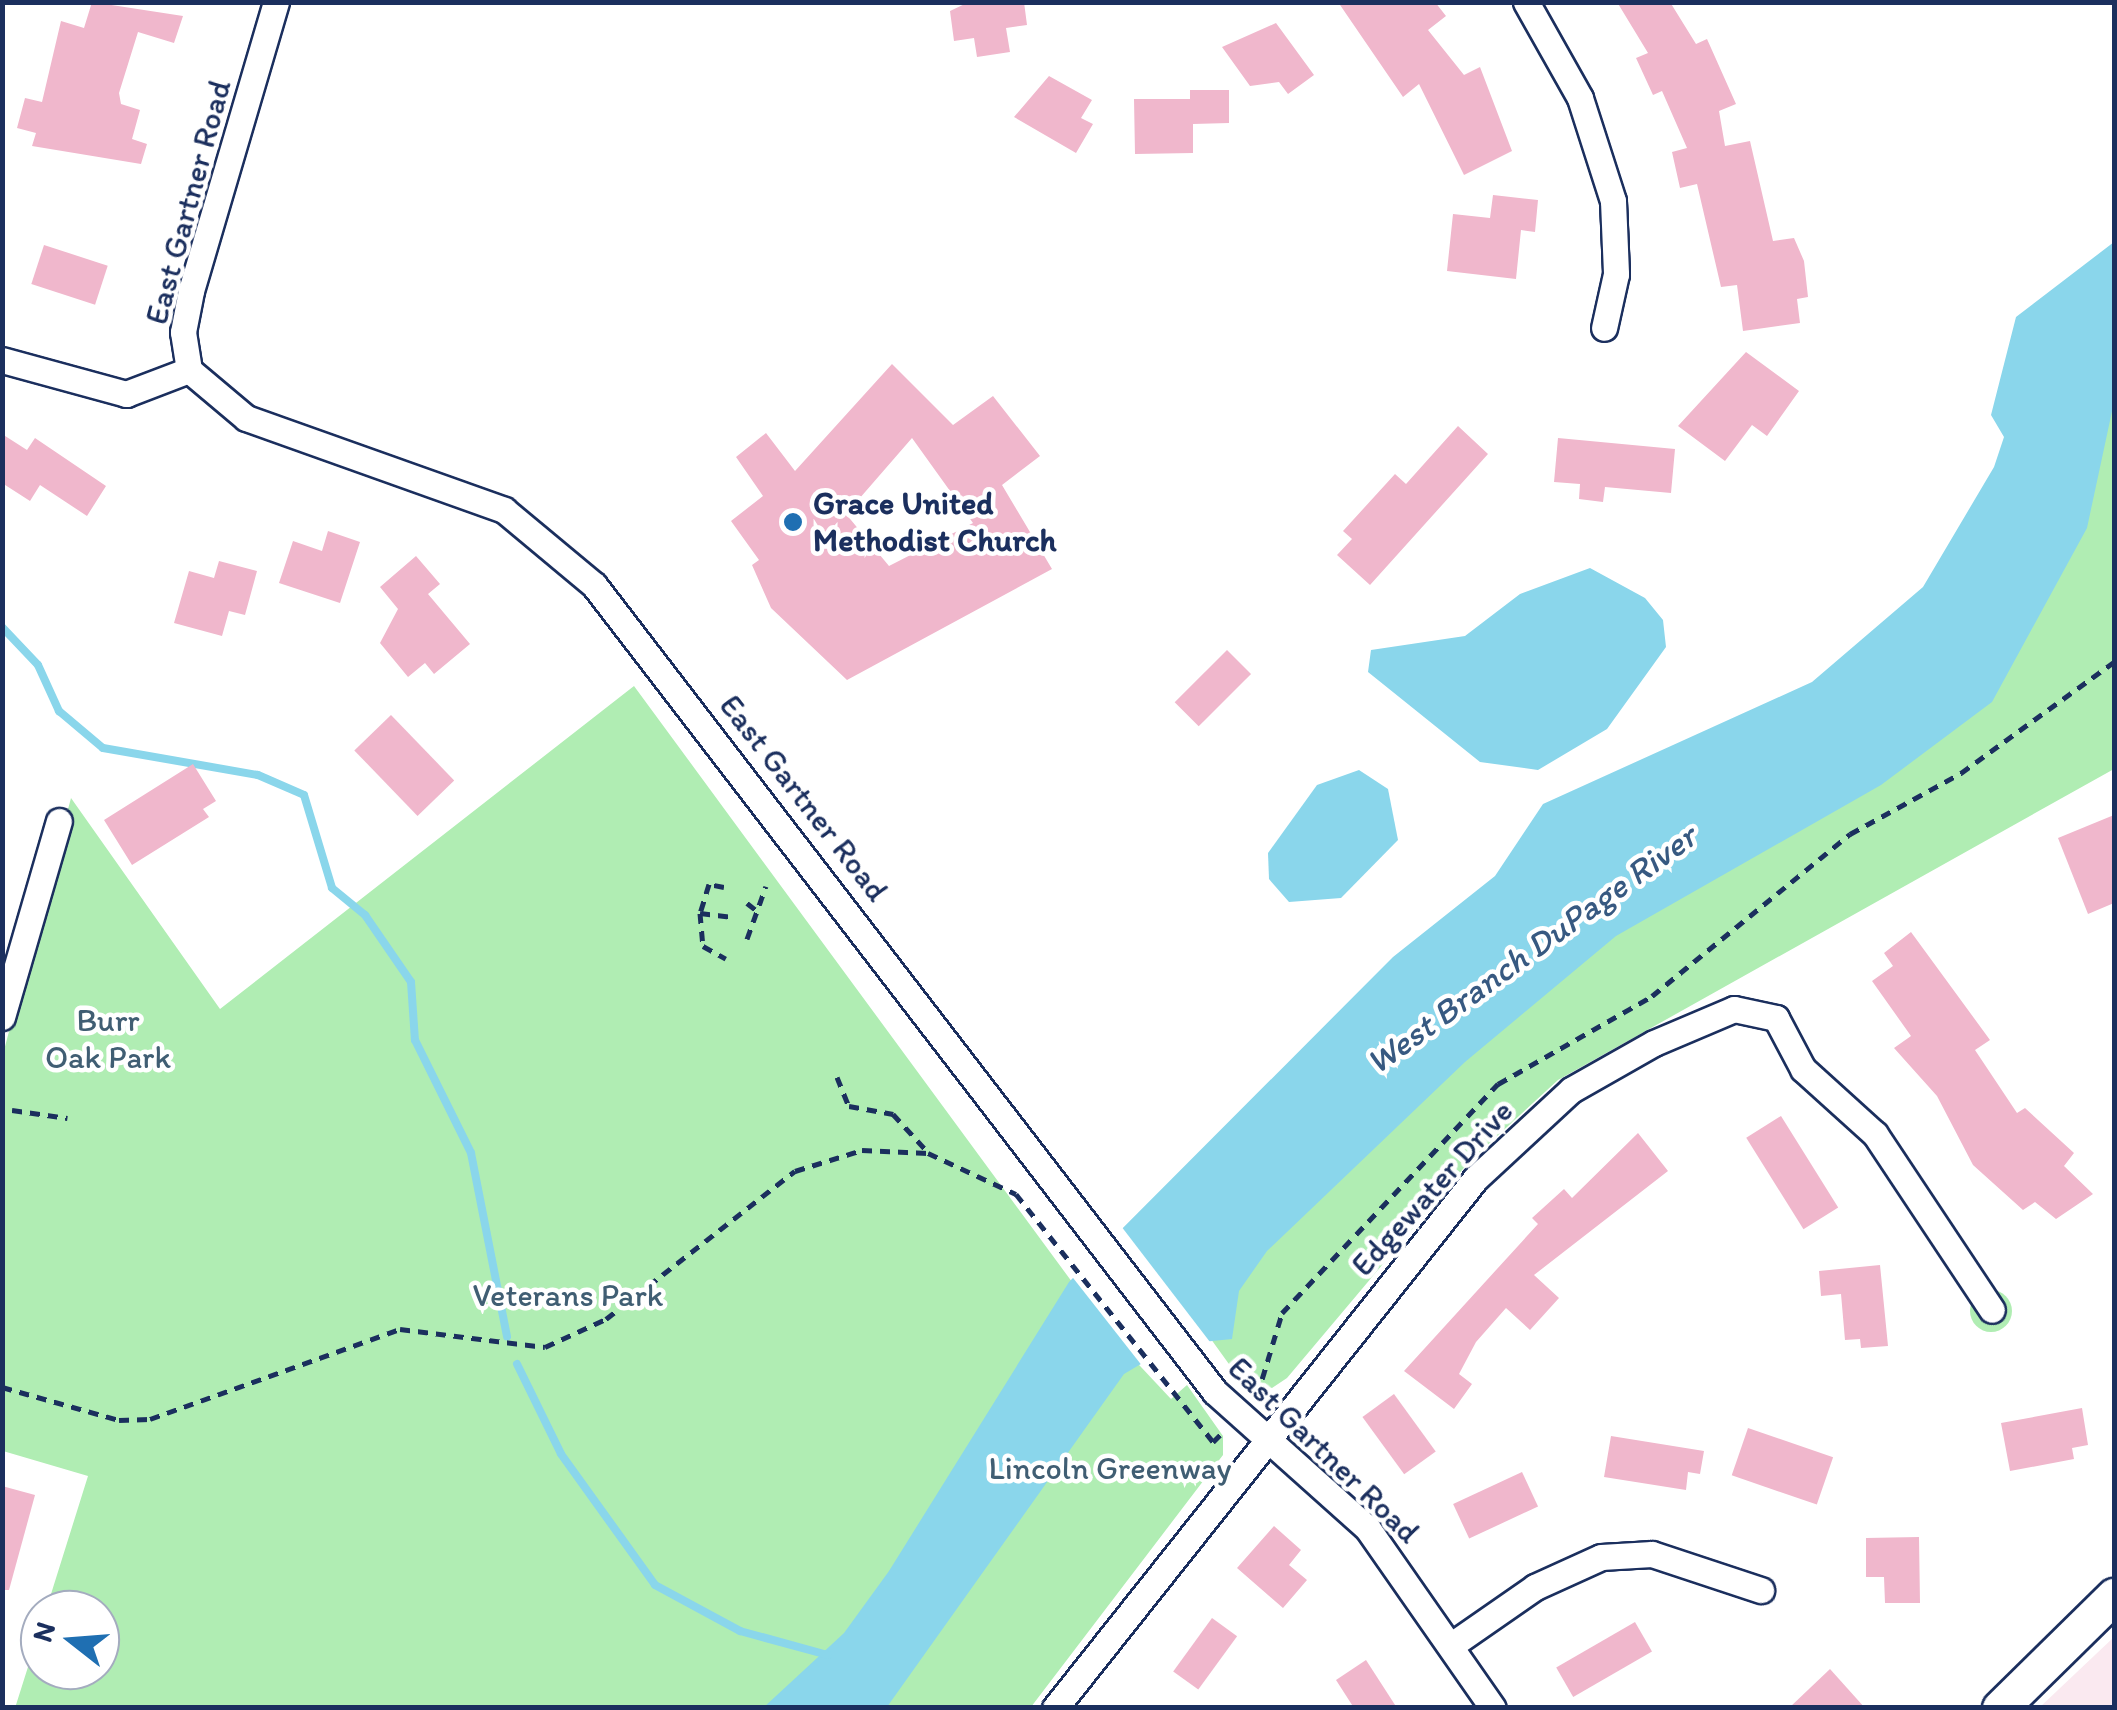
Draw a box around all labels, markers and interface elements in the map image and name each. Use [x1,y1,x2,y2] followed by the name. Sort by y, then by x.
[137,75,239,329] street label: East Gartner Road
[813,485,1057,560] place label: Grace United Methodist Church
[782,511,804,533] marker: Grace United Methodist Church
[711,686,897,910] street label: East Gartner Road
[1358,815,1704,1083] water label: West Branch DuPage River
[45,1002,171,1077] park label: Burr Oak Park
[1343,1092,1521,1284] street label: Edgewater Drive
[472,1276,664,1314] park label: Veterans Park
[1220,1348,1428,1552] street label: East Gartner Road
[988,1449,1232,1487] park label: Lincoln Greenway
[20,1590,120,1690] north arrow
[24,1618,62,1646] text: N

